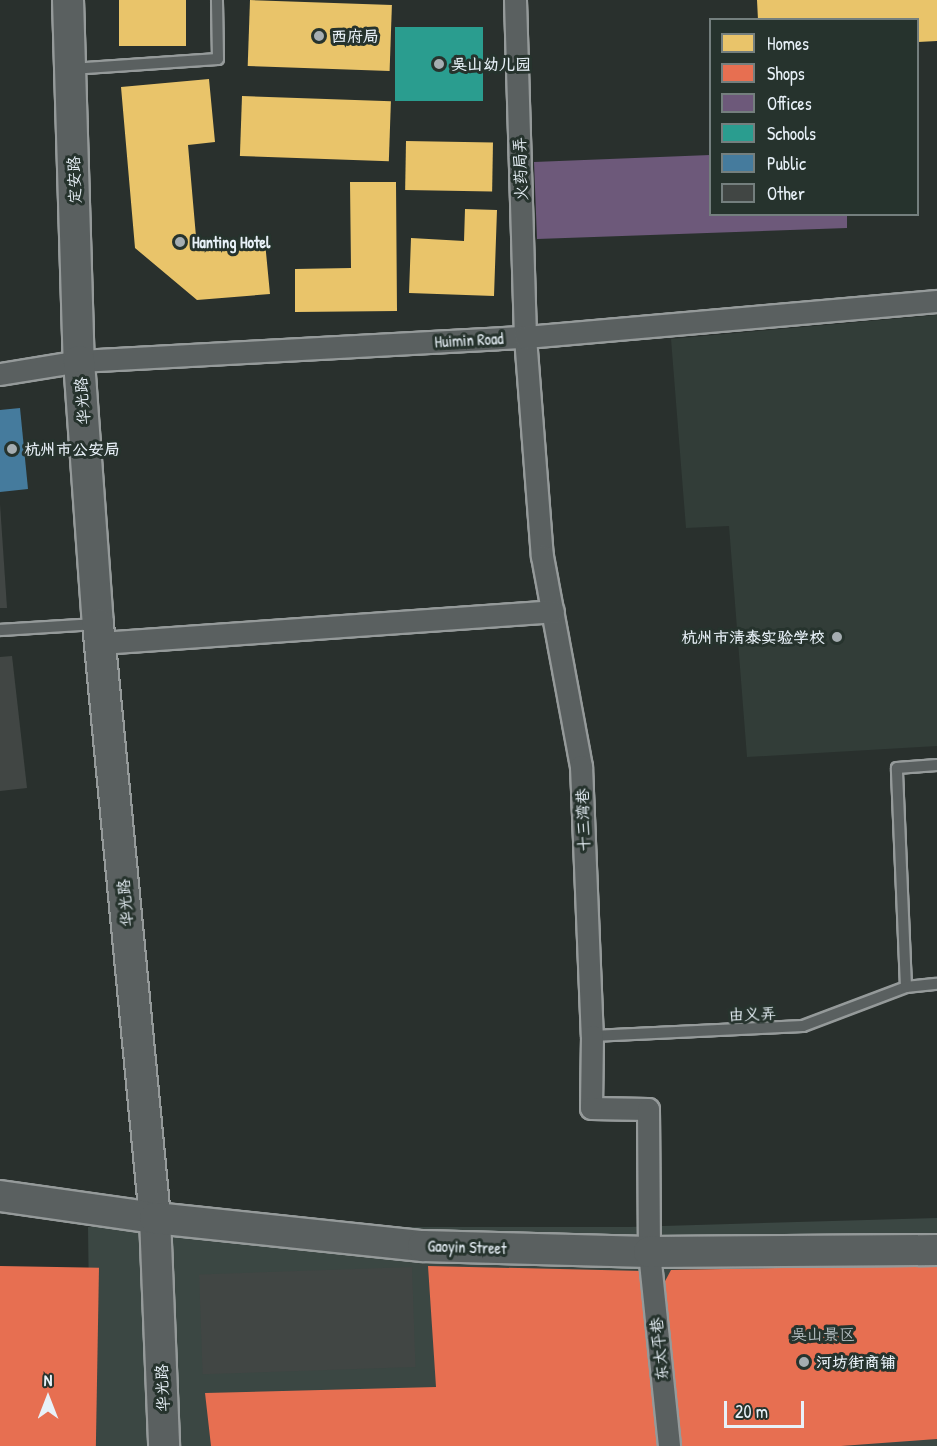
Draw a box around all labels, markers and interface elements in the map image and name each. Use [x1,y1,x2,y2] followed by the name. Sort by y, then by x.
[709,18,919,216] legend
[331,26,379,46] place label: 西府局
[312,29,326,43] marker: 西府局
[767,31,809,56] text: Homes
[451,54,531,74] place label: 吴山幼儿园
[432,57,446,71] marker: 吴山幼儿园
[767,61,805,86] text: Shops
[767,91,812,116] text: Offices
[767,121,816,146] text: Schools
[509,137,531,201] street label: 火药局弄
[767,151,806,176] text: Public
[64,156,84,204] street label: 定安路
[767,181,805,206] text: Other
[192,232,270,252] place label: Hanting Hotel
[173,235,187,249] marker: Hanting Hotel
[434,329,504,351] street label: Huimin Road
[71,376,93,426] street label: 华光路
[24,439,120,459] place label: 杭州市公安局
[5,442,19,456] marker: 杭州市公安局
[681,627,825,647] place label: 杭州市清泰实验学校
[830,630,844,644] marker: 杭州市清泰实验学校
[572,788,594,852] street label: 十三湾巷
[113,878,137,928] street label: 华光路
[728,1004,776,1024] street label: 由义弄
[427,1236,507,1258] street label: Gaoyin Street
[646,1316,672,1382] street label: 东太平巷
[791,1324,855,1344] park label: 吴山景区
[816,1352,896,1372] place label: 河坊街商铺
[797,1355,811,1369] marker: 河坊街商铺
[152,1364,172,1412] street label: 华光路
[18,1368,78,1428] north arrow
[44,1369,52,1391] text: N
[727,1389,806,1427] scale bar
[735,1399,768,1424] text: 20 m

